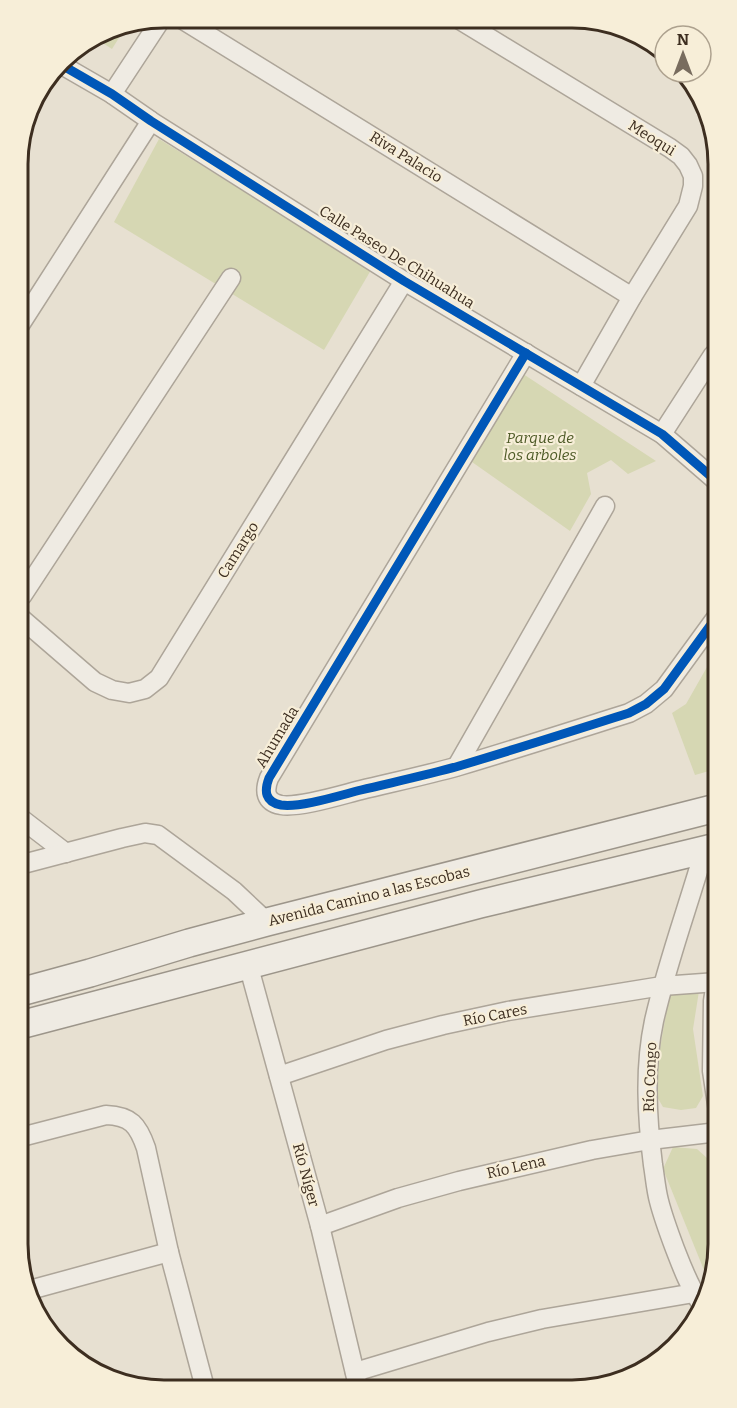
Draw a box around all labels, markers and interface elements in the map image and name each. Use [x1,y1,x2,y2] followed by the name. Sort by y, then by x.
[653,24,713,84] north arrow
[677,30,689,49] text: N
[625,116,679,160] street label: Meoqui
[366,128,446,186] street label: Riva Palacio
[316,202,478,312] street label: Calle Paseo De Chihuahua
[504,429,576,464] park label: Parque de los arboles
[214,518,262,582] street label: Camargo
[252,703,302,771] street label: Ahumada
[266,862,472,930] street label: Avenida Camino a las Escobas
[461,1000,529,1030] street label: Río Cares
[640,1042,660,1112] street label: Río Congo
[289,1141,323,1209] street label: Río Níger
[485,1152,547,1182] street label: Río Lena

